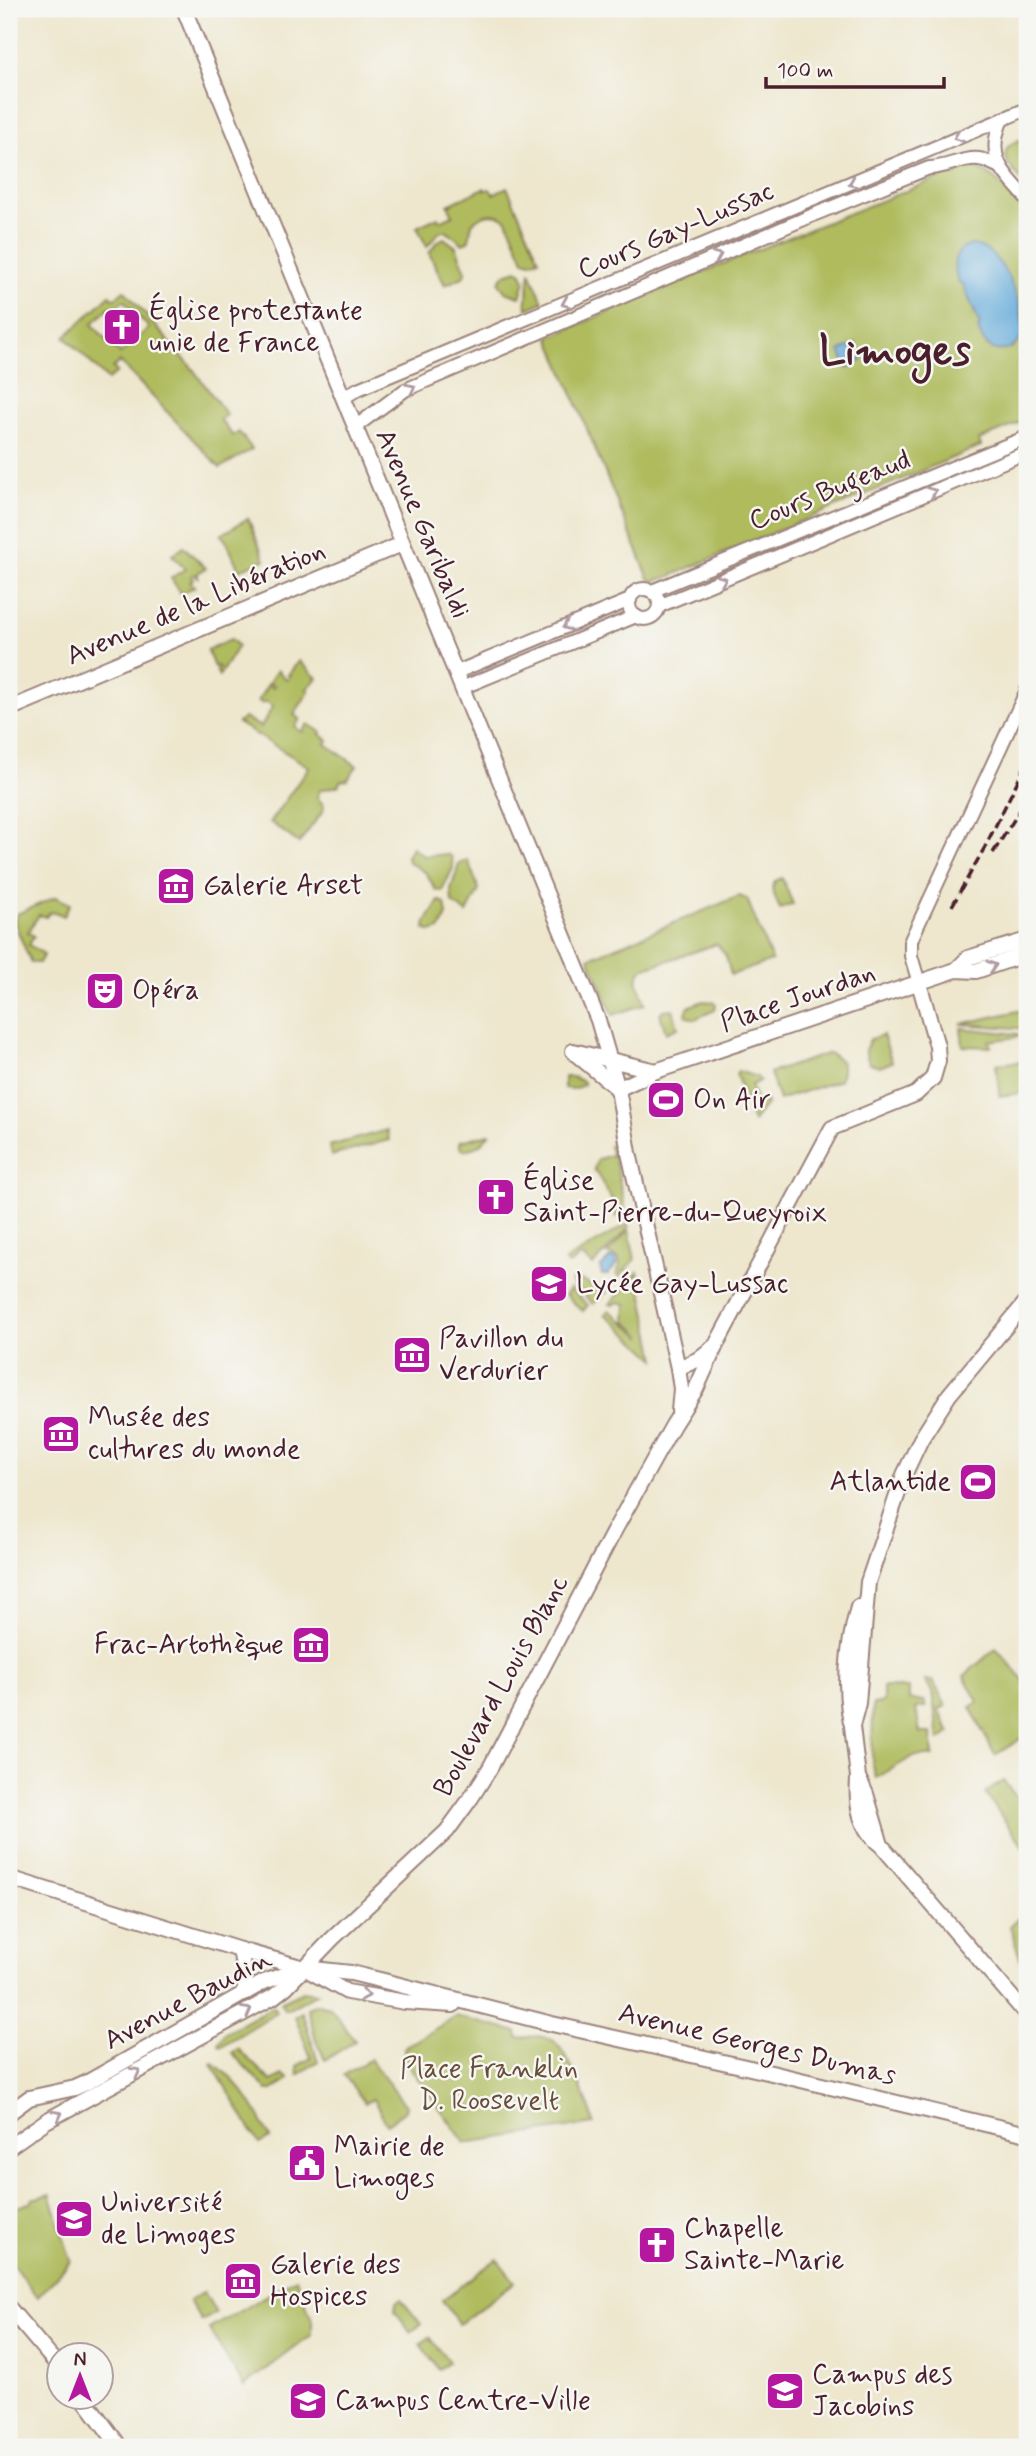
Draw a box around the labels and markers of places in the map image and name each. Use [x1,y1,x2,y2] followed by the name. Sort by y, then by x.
[149,291,363,362] place label: Église protestante unie de France
[101,306,143,348] church icon: Église protestante unie de France
[155,865,197,907] museum icon: Galerie Arset
[203,868,363,905] place label: Galerie Arset
[84,970,126,1012] theatre icon: Opéra
[132,973,199,1010] place label: Opéra
[645,1079,687,1121] sports icon: On Air
[693,1082,771,1119] place label: On Air
[523,1161,827,1232] place label: Église Saint-Pierre-du-Queyroix
[475,1176,517,1218] church icon: Église Saint-Pierre-du-Queyroix
[528,1263,570,1305] school or university icon: Lycée Gay-Lussac
[576,1266,788,1303] place label: Lycée Gay-Lussac
[439,1321,563,1390] place label: Pavillon du Verdurier
[391,1334,433,1376] museum icon: Pavillon du Verdurier
[88,1400,301,1469] place label: Musée des cultures du monde
[40,1413,82,1455] museum icon: Musée des cultures du monde
[957,1461,999,1503] sports icon: Atlantide
[830,1464,951,1501] place label: Atlantide
[290,1624,332,1666] museum icon: Frac-Artothèque
[94,1627,284,1664] place label: Frac-Artothèque
[334,2129,445,2200] place label: Mairie de Limoges
[286,2142,328,2184] public building icon: Mairie de Limoges
[101,2185,236,2254] place label: Université de Limoges
[53,2198,95,2240] school or university icon: Université de Limoges
[684,2211,845,2280] place label: Chapelle Sainte-Marie
[636,2224,678,2266] church icon: Chapelle Sainte-Marie
[270,2247,401,2316] place label: Galerie des Hospices
[222,2260,264,2302] museum icon: Galerie des Hospices
[812,2357,953,2426] place label: Campus des Jacobins
[764,2370,806,2412] school or university icon: Campus des Jacobins
[287,2380,329,2422] school or university icon: Campus Centre-Ville
[335,2383,591,2420] place label: Campus Centre-Ville

